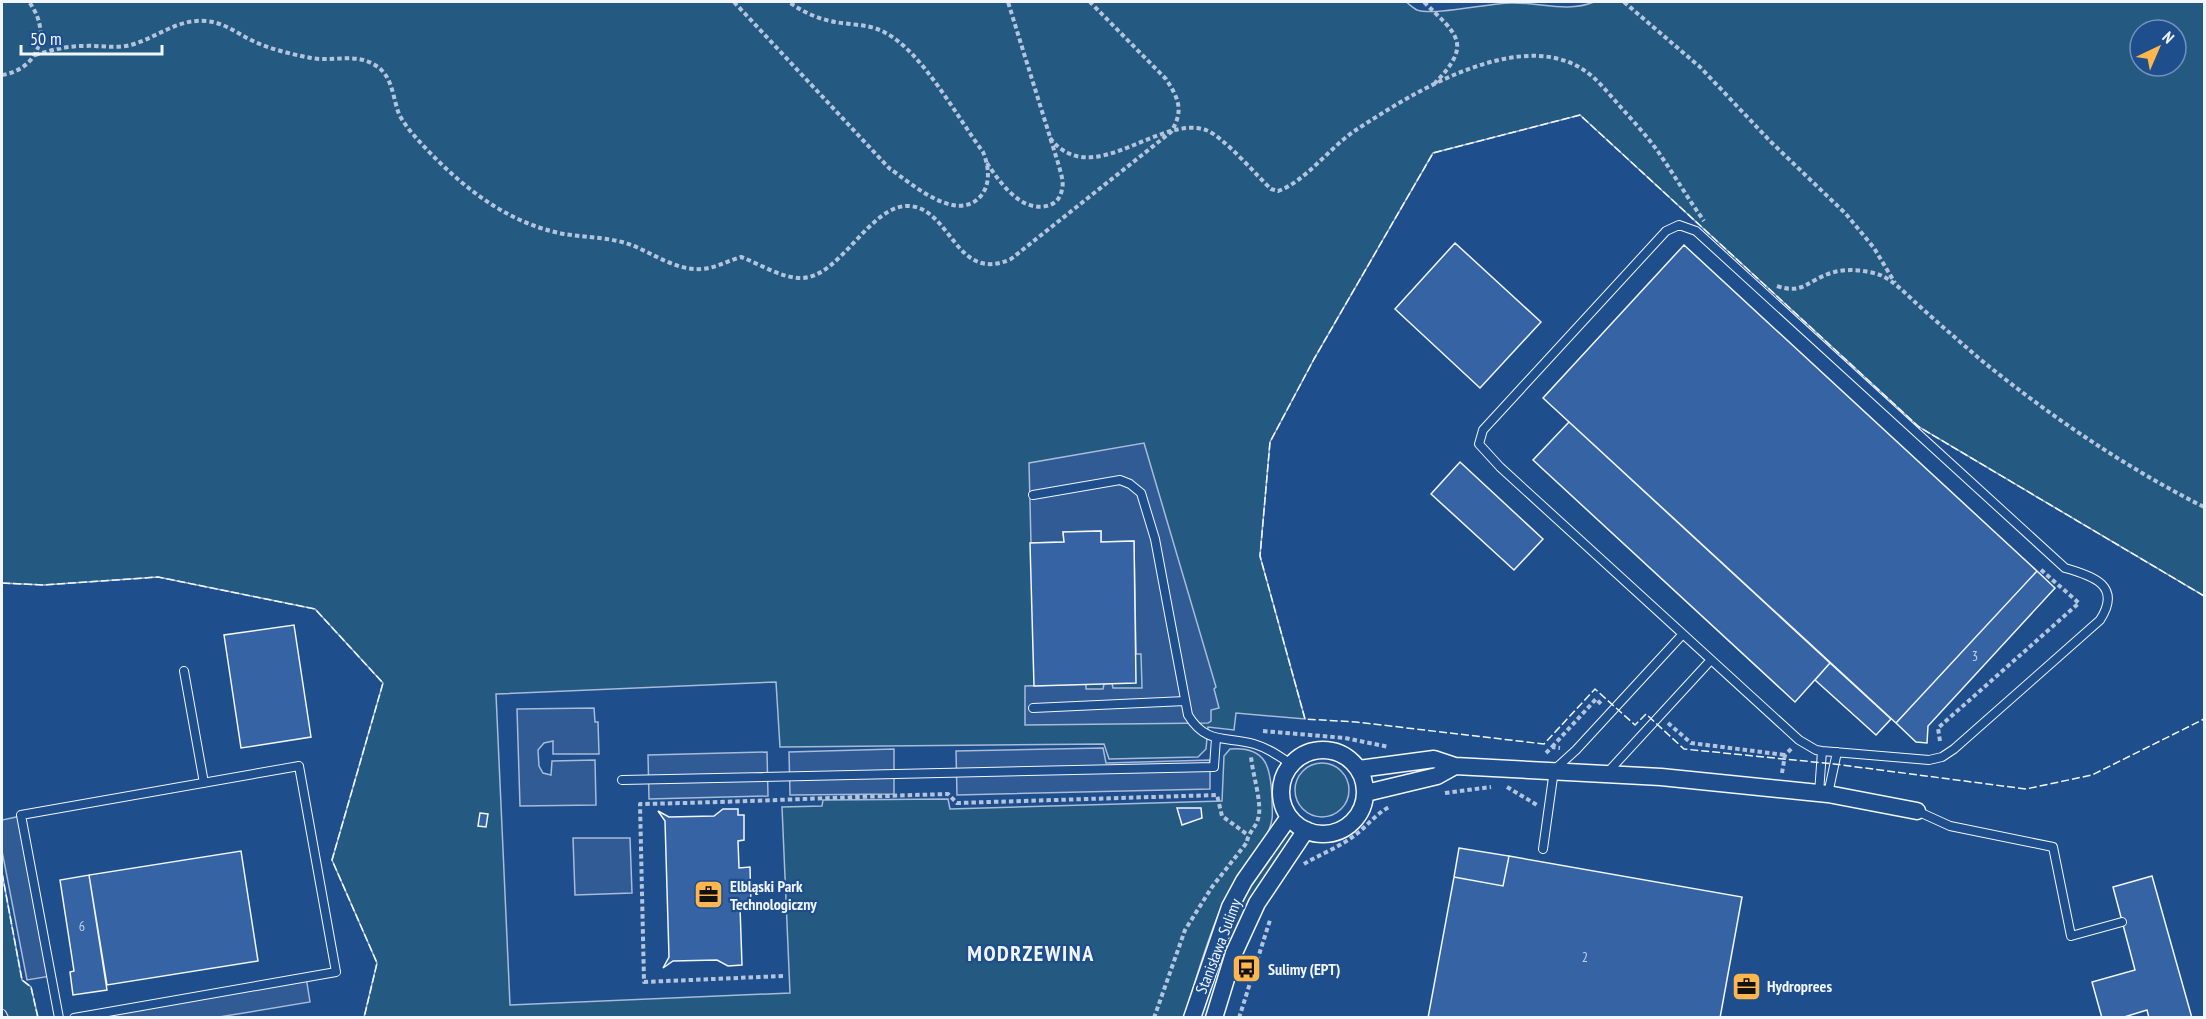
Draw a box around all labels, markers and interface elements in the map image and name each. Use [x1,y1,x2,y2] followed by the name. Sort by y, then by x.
[21,18,162,56] scale bar
[2128,18,2188,78] north arrow
[30,27,62,50] text: 50 m
[2158,27,2178,47] text: N
[1972,647,1978,665] house number: 3
[730,876,817,914] place label: Elbląski Park Technologiczny
[693,879,725,911] office icon: Elbląski Park Technologiczny
[1191,896,1245,996] street label: Stanisława Sulimy
[79,917,85,935] house number: 6
[967,939,1095,967] district label: MODRZEWINA
[1582,948,1588,966] house number: 2
[1231,953,1263,985] bus stop icon: Sulimy (EPT)
[1268,959,1341,979] place label: Sulimy (EPT)
[1730,970,1762,1002] office icon: Hydroprees
[1767,976,1832,996] place label: Hydroprees

